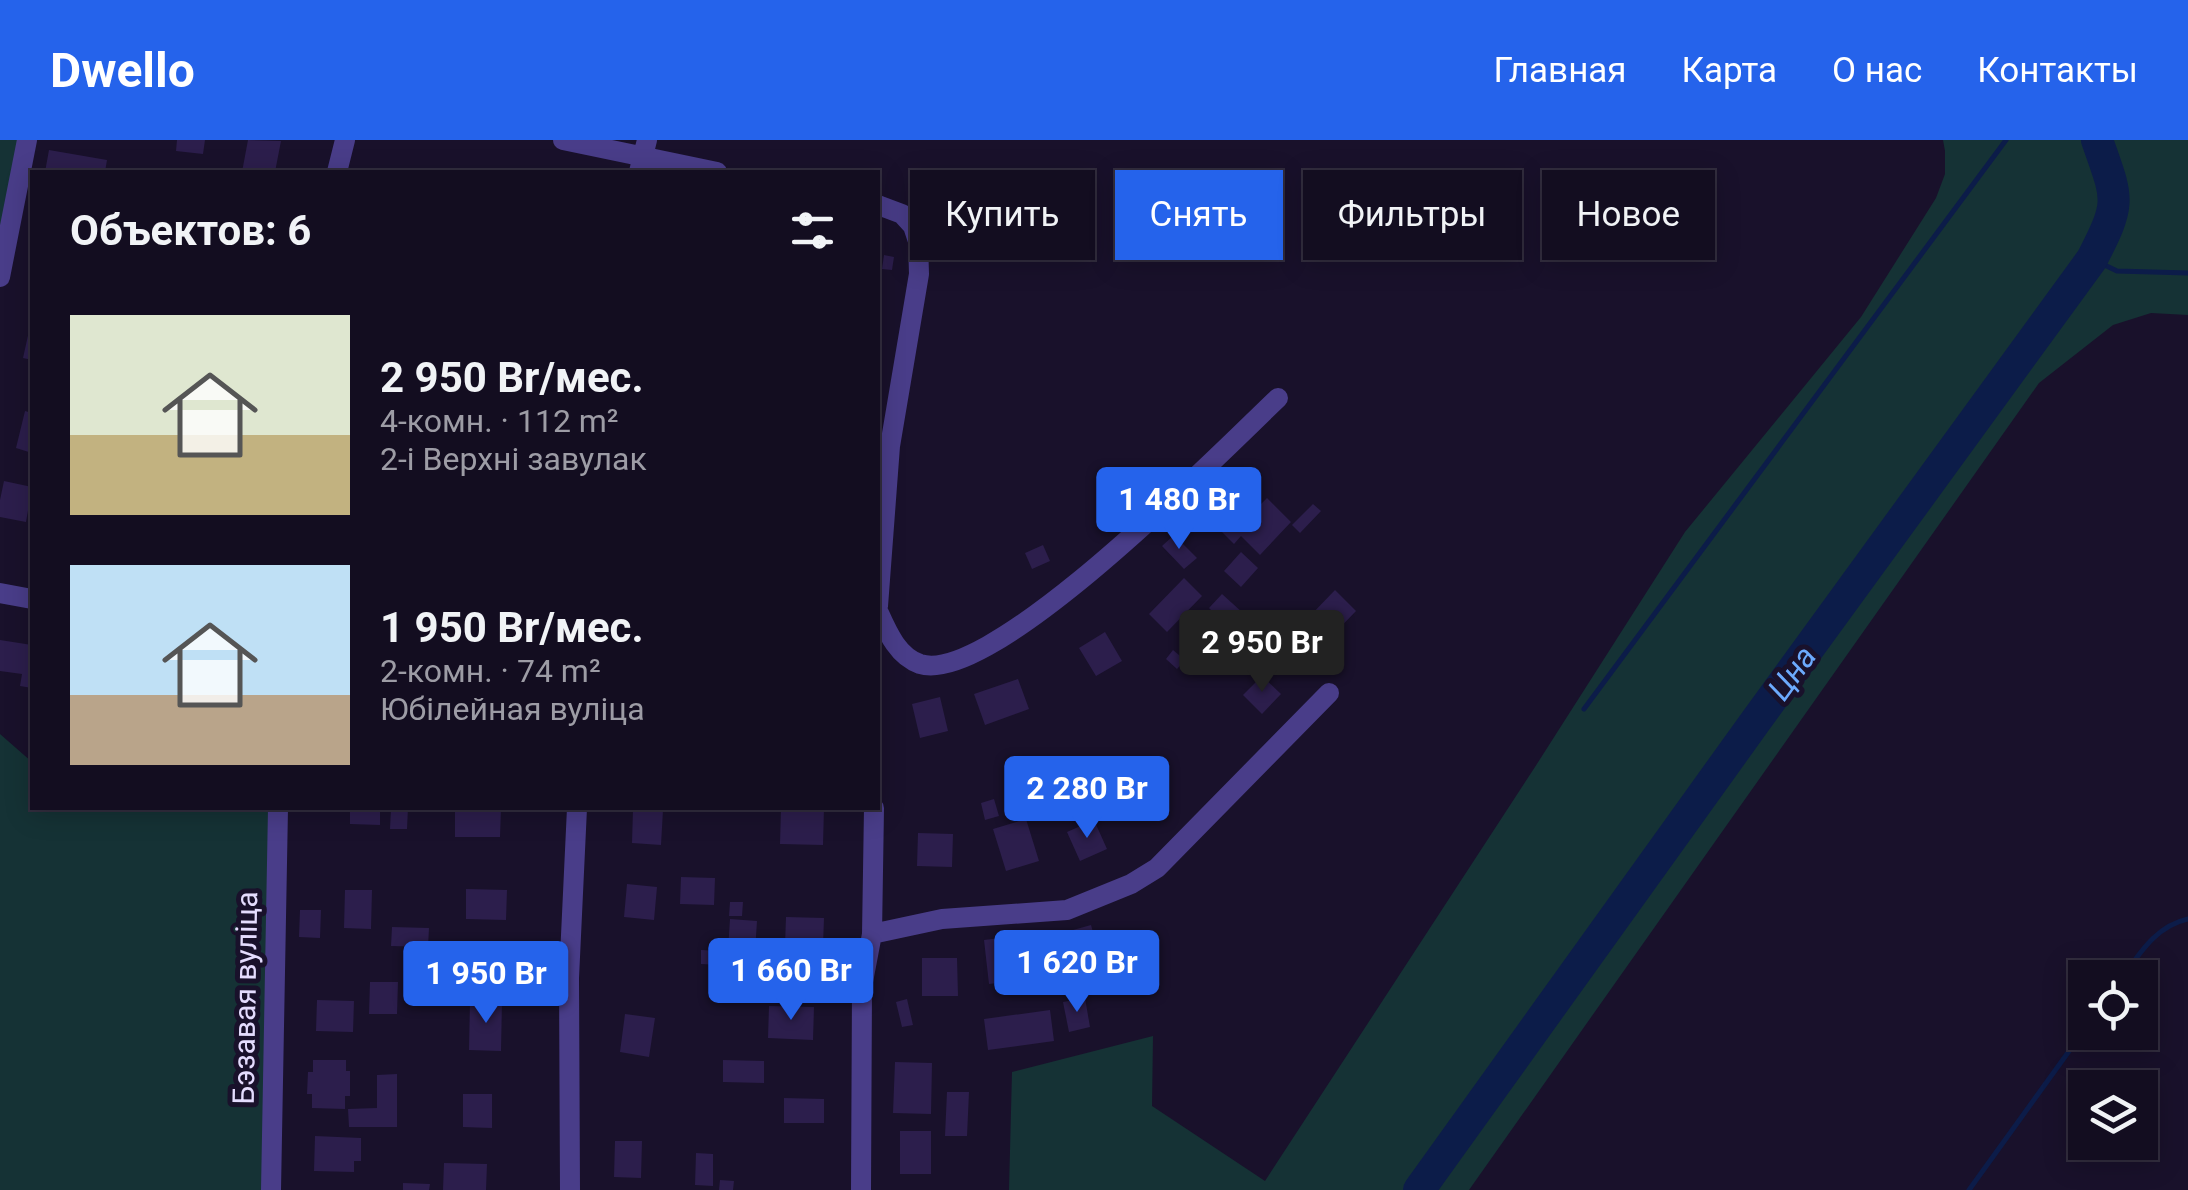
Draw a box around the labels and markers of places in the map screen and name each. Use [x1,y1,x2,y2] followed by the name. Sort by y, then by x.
[1076,467,1282,552] pin: 1 480 Br
[1159,610,1365,695] pin: 2 950 Br
[984,756,1190,841] pin: 2 280 Br
[974,930,1180,1015] pin: 1 620 Br
[688,938,894,1023] pin: 1 660 Br
[383,941,589,1026] pin: 1 950 Br

